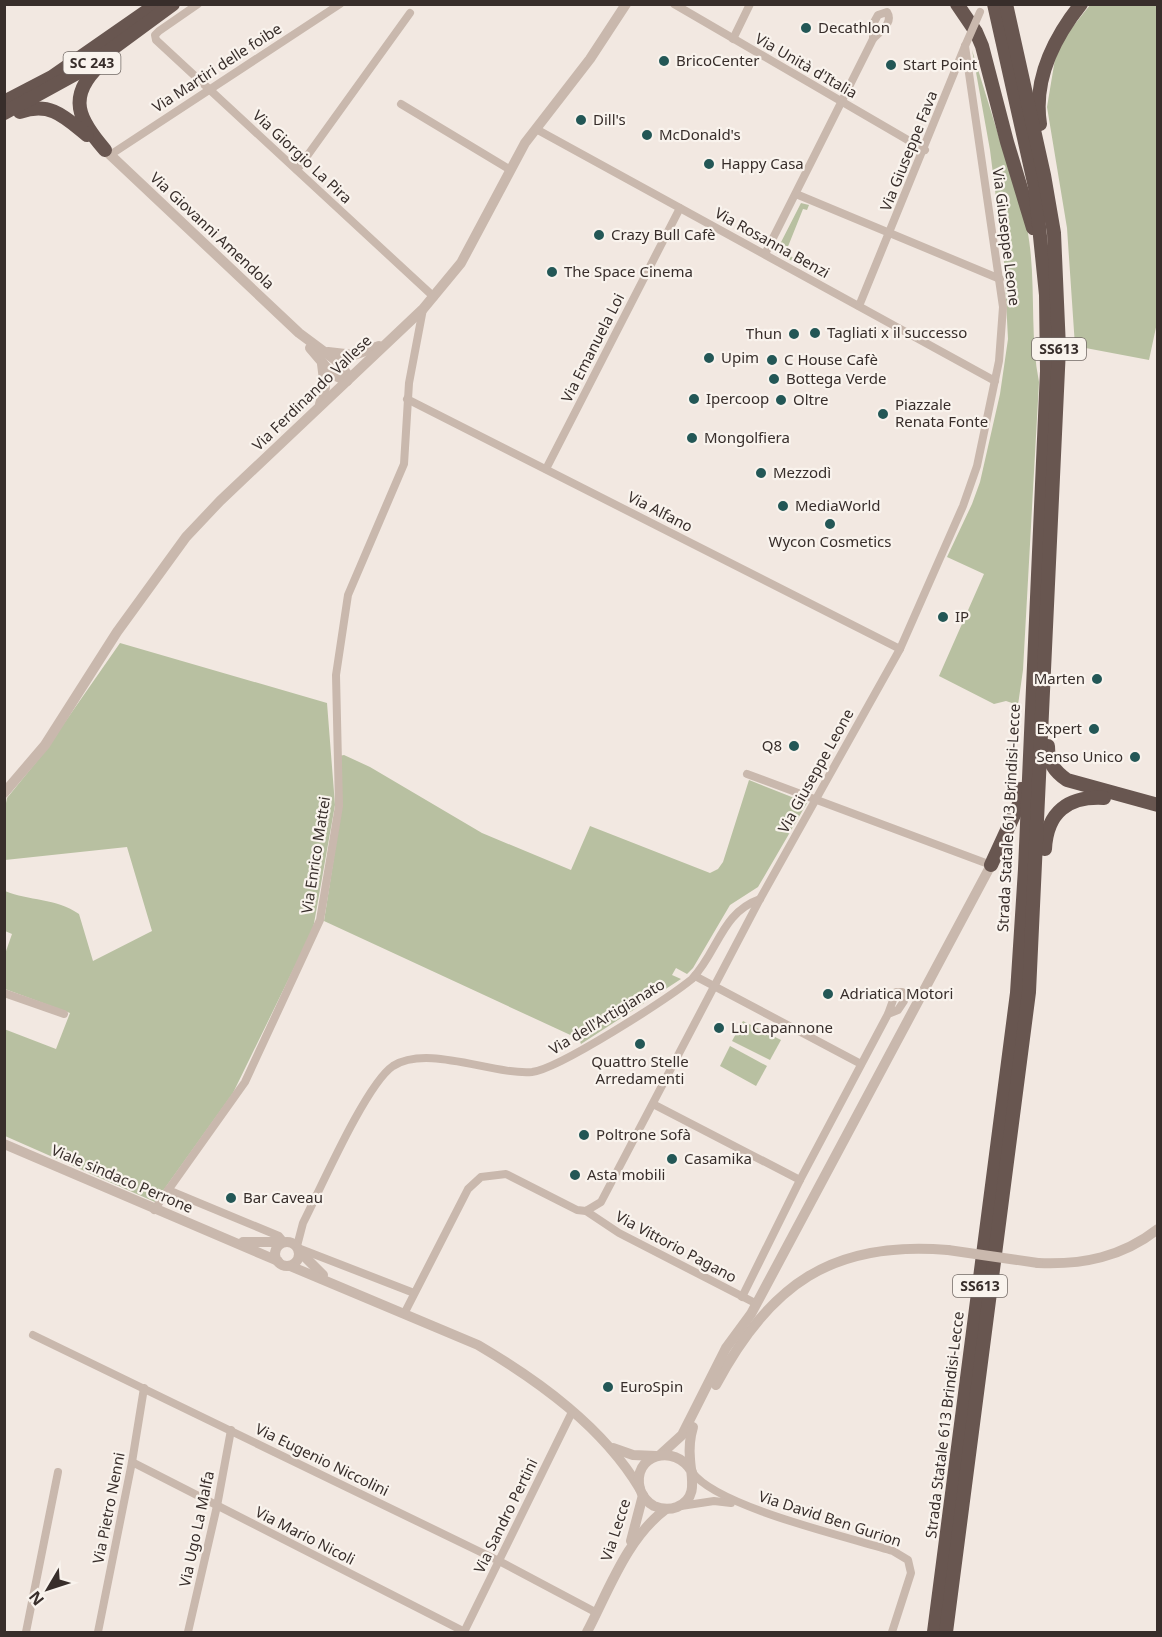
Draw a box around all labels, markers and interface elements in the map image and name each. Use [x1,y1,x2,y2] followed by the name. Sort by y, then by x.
[818,17,890,37] place label: Decathlon
[148,18,285,116] street label: Via Martiri delle foibe
[799,21,813,35] marker: Decathlon
[752,28,861,102] street label: Via Unità d'Italia
[676,50,759,70] place label: BricoCenter
[64,52,121,74] road number: SC 243
[657,54,671,68] marker: BricoCenter
[903,54,978,74] place label: Start Point
[884,58,898,72] marker: Start Point
[875,88,941,214] street label: Via Giuseppe Fava
[249,105,357,207] street label: Via Giorgio La Pira
[593,109,626,129] place label: Dill's
[574,113,588,127] marker: Dill's
[659,124,741,144] place label: McDonald's
[640,128,654,142] marker: McDonald's
[721,153,804,173] place label: Happy Casa
[702,157,716,171] marker: Happy Casa
[146,167,279,293] street label: Via Giovanni Amendola
[989,167,1025,307] street label: Via Giuseppe Leone
[711,202,834,282] street label: Via Rosanna Benzi
[611,224,716,244] place label: Crazy Bull Cafè
[592,228,606,242] marker: Crazy Bull Cafè
[564,261,693,281] place label: The Space Cinema
[545,265,559,279] marker: The Space Cinema
[556,290,628,406] street label: Via Emanuela Loi
[827,322,967,342] place label: Tagliati x il successo
[746,323,782,343] place label: Thun
[808,326,822,340] marker: Tagliati x il successo
[787,327,801,341] marker: Thun
[247,330,375,455] street label: Via Ferdinando Vallese
[1032,338,1086,360] road number: SS613
[721,347,759,367] place label: Upim
[784,349,878,369] place label: C House Cafè
[702,351,716,365] marker: Upim
[765,353,779,367] marker: C House Cafè
[786,368,886,388] place label: Bottega Verde
[767,372,781,386] marker: Bottega Verde
[706,388,769,408] place label: Ipercoop
[793,389,828,409] place label: Oltre
[687,392,701,406] marker: Ipercoop
[774,393,788,407] marker: Oltre
[895,394,988,431] place label: Piazzale Renata Fonte
[876,407,890,421] marker: Piazzale Renata Fonte
[704,427,790,447] place label: Mongolfiera
[685,431,699,445] marker: Mongolfiera
[773,462,831,482] place label: Mezzodì
[754,466,768,480] marker: Mezzodì
[624,486,696,536] street label: Via Alfano
[795,495,881,515] place label: MediaWorld
[776,499,790,513] marker: MediaWorld
[823,517,837,531] marker: Wycon Cosmetics
[769,531,891,551] place label: Wycon Cosmetics
[955,606,969,626] place label: IP
[936,610,950,624] marker: IP
[1034,668,1085,688] place label: Marten
[1090,672,1104,686] marker: Marten
[992,703,1024,933] street label: Strada Statale 613 Brindisi-Lecce
[773,705,858,836] street label: Via Giuseppe Leone
[1036,718,1083,738] place label: Expert
[1087,722,1101,736] marker: Expert
[762,735,782,755] place label: Q8
[787,739,801,753] marker: Q8
[1036,746,1123,766] place label: Senso Unico
[1128,750,1142,764] marker: Senso Unico
[296,795,334,915] street label: Via Enrico Mattei
[545,974,668,1059] street label: Via dell'Artigianato
[840,983,953,1003] place label: Adriatica Motori
[821,987,835,1001] marker: Adriatica Motori
[731,1017,833,1037] place label: Lu Capannone
[712,1021,726,1035] marker: Lu Capannone
[633,1037,647,1051] marker: Quattro Stelle Arredamenti
[591,1051,689,1088] place label: Quattro Stelle Arredamenti
[596,1124,691,1144] place label: Poltrone Sofà
[577,1128,591,1142] marker: Poltrone Sofà
[48,1139,196,1217] street label: Viale sindaco Perrone
[684,1148,752,1168] place label: Casamika
[665,1152,679,1166] marker: Casamika
[587,1164,665,1184] place label: Asta mobili
[568,1168,582,1182] marker: Asta mobili
[243,1187,323,1207] place label: Bar Caveau
[224,1191,238,1205] marker: Bar Caveau
[612,1206,741,1287] street label: Via Vittorio Pagano
[953,1275,1007,1297] road number: SS613
[920,1310,968,1540] street label: Strada Statale 613 Brindisi-Lecce
[620,1376,683,1396] place label: EuroSpin
[601,1380,615,1394] marker: EuroSpin
[252,1418,393,1500] street label: Via Eugenio Niccolini
[87,1450,129,1565] street label: Via Pietro Nenni
[469,1455,542,1576] street label: Via Sandro Pertini
[174,1469,218,1589] street label: Via Ugo La Malfa
[756,1485,904,1551] street label: Via David Ben Gurion
[596,1496,635,1563] street label: Via Lecce
[252,1501,359,1569] street label: Via Mario Nicoli
[18,1559,78,1619] north arrow
[24,1586,49,1610] text: N

